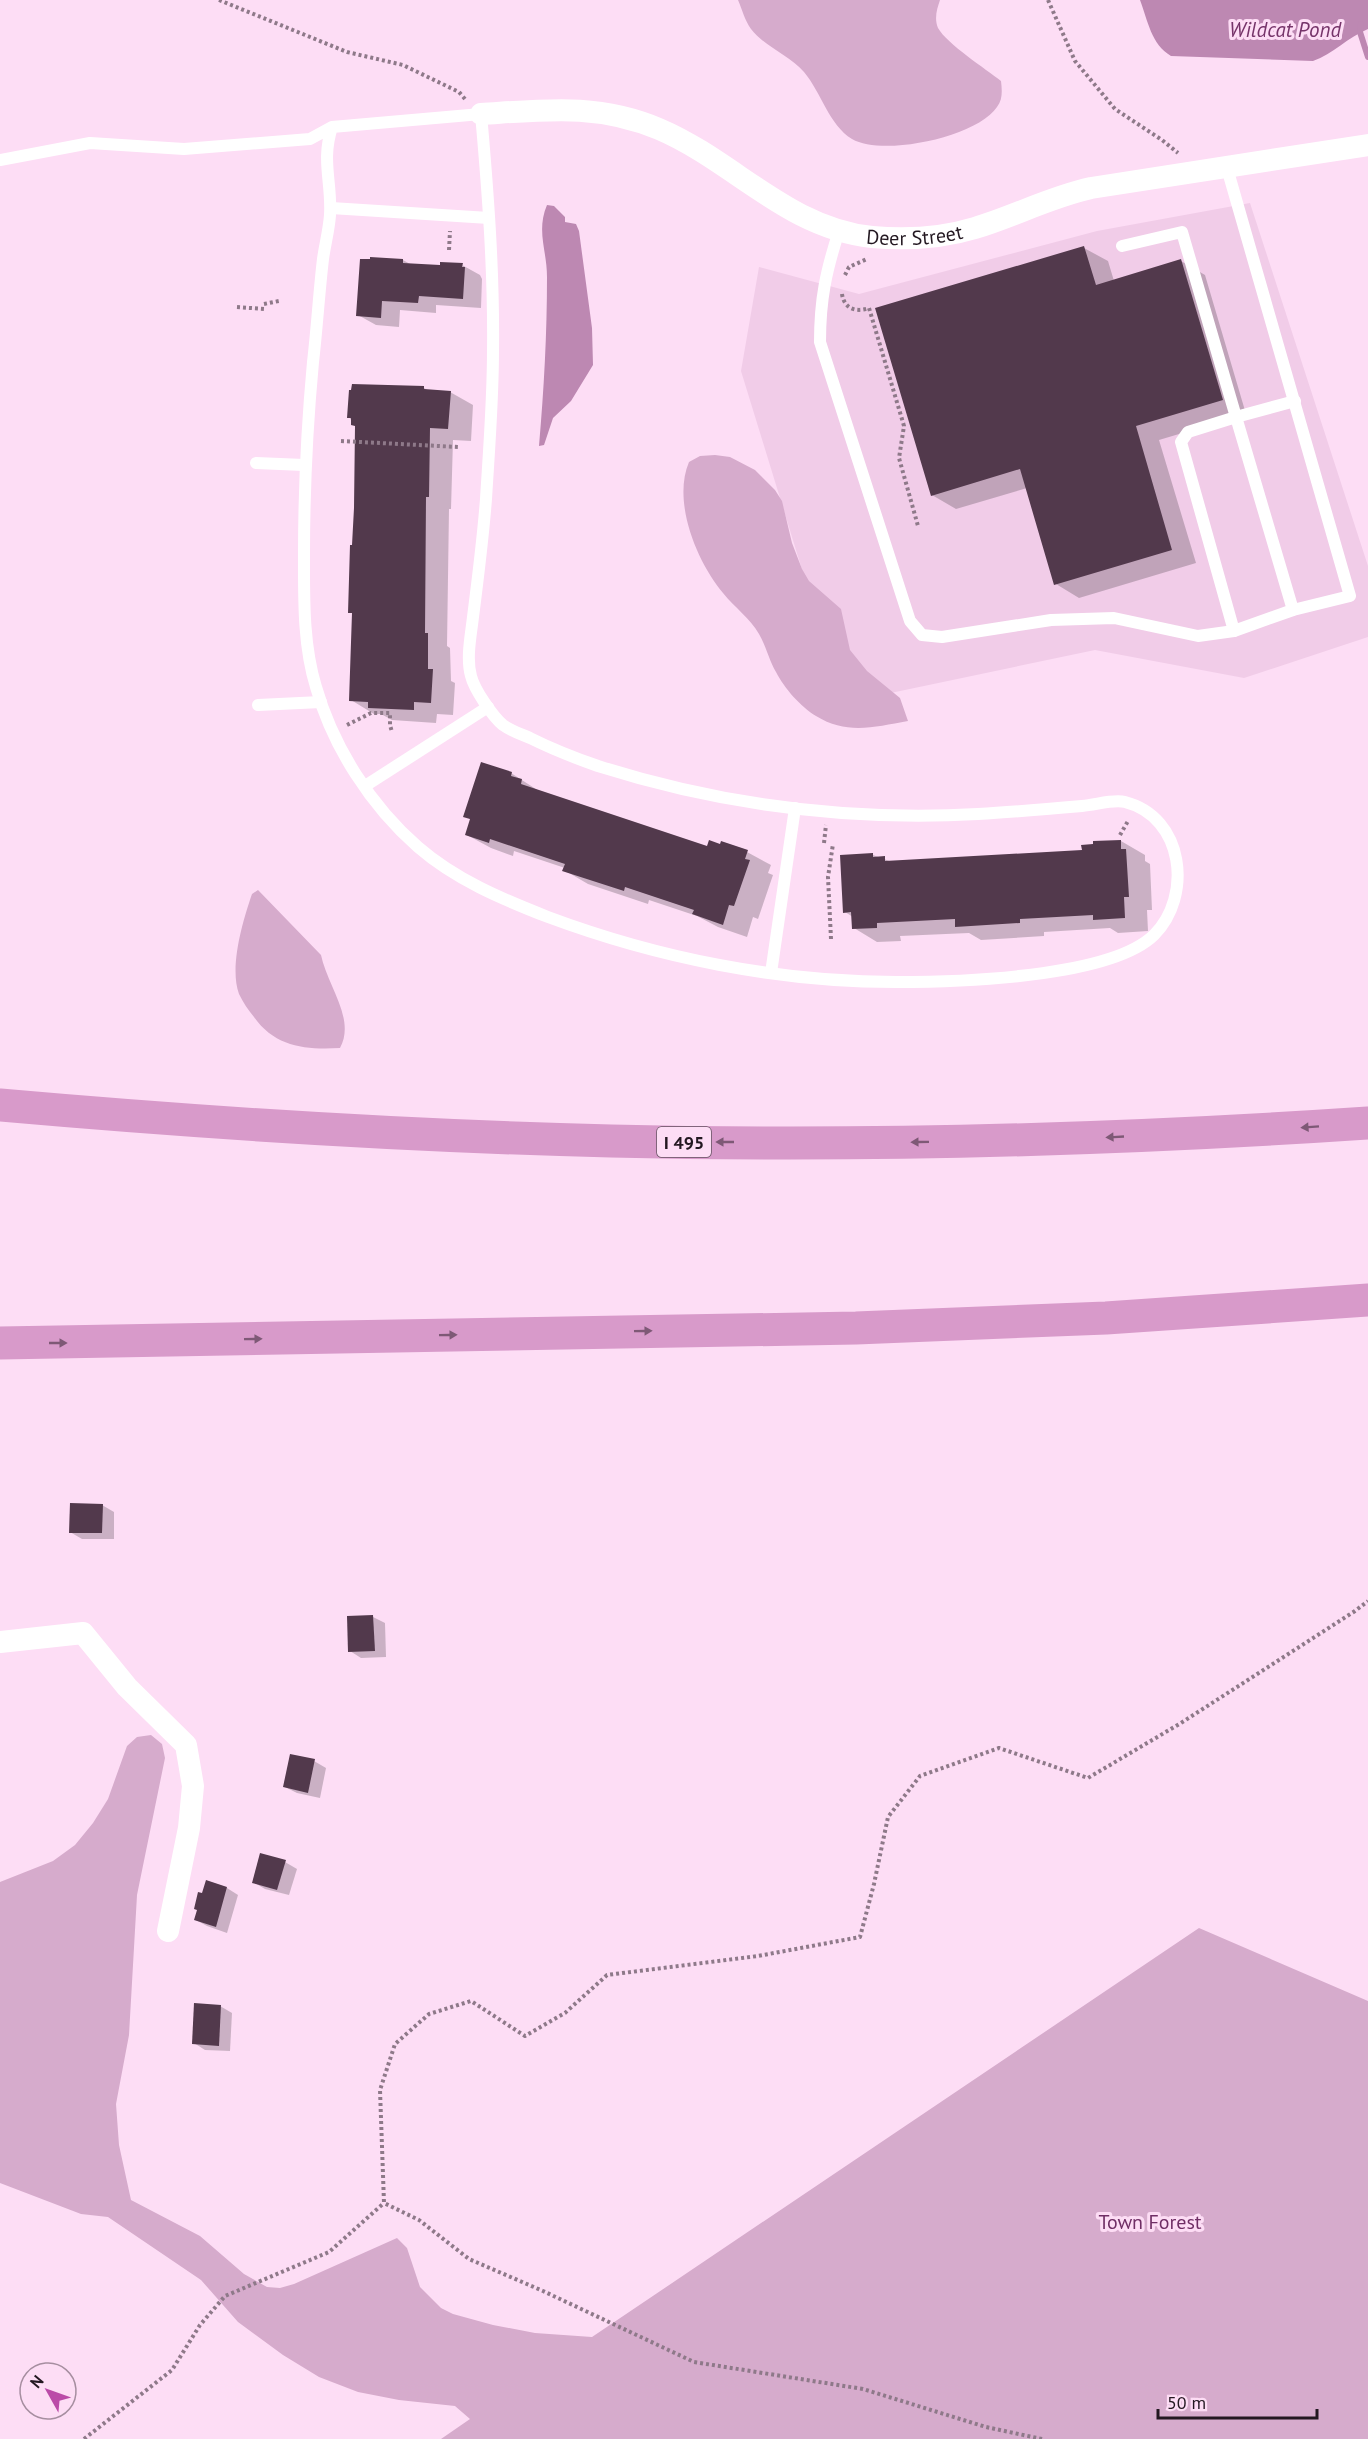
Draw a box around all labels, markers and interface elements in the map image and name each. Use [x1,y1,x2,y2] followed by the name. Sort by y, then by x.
[1229,16,1342,43] water label: Wildcat Pond
[865,219,965,251] street label: Deer Street
[1300,1122,1319,1132] one-way arrow
[657,1127,711,1157] road number: I 495
[1105,1133,1124,1142] one-way arrow
[716,1137,735,1147] one-way arrow
[911,1137,930,1147] one-way arrow
[634,1326,653,1336] one-way arrow
[439,1330,458,1340] one-way arrow
[244,1334,263,1344] one-way arrow
[49,1338,68,1348] one-way arrow
[1098,2209,1202,2235] park label: Town Forest
[18,2361,78,2421] north arrow
[25,2371,48,2392] text: N
[1158,2382,1317,2420] scale bar
[1167,2391,1206,2414] text: 50 m

